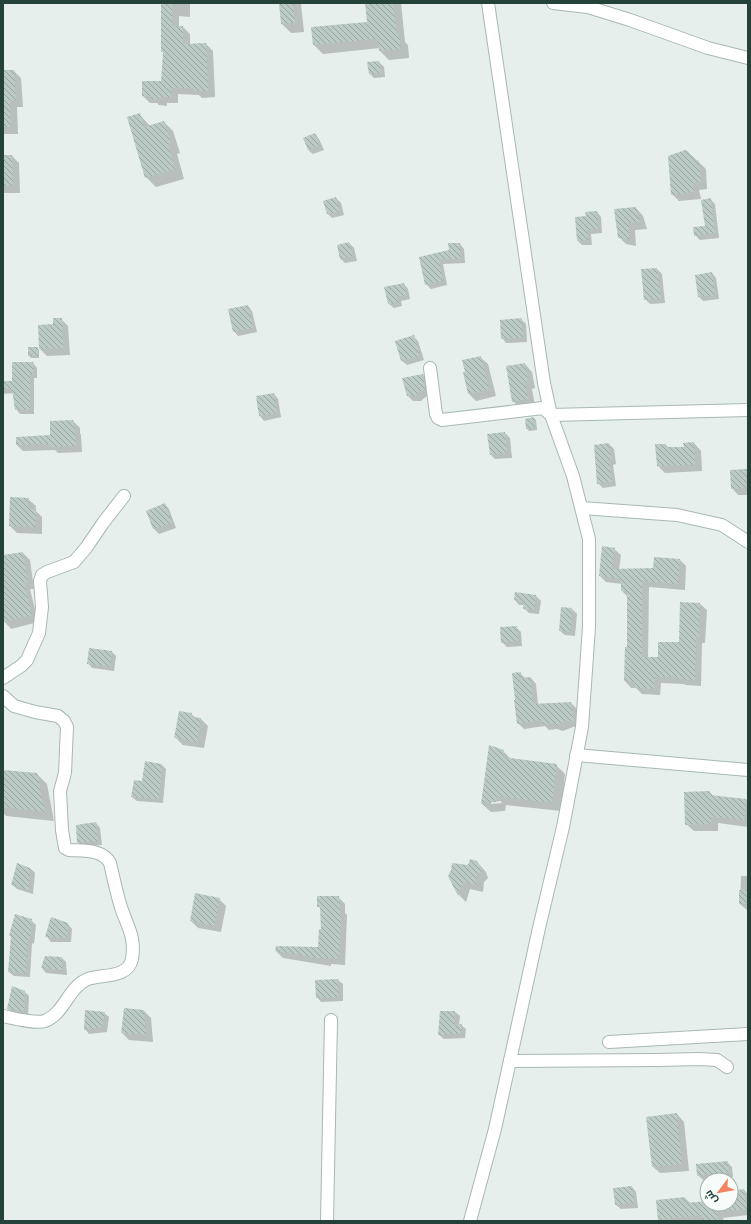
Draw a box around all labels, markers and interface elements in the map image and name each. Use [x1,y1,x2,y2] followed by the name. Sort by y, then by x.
[699,1172,739,1212] north arrow
[701,1188,720,1207] text: ش

